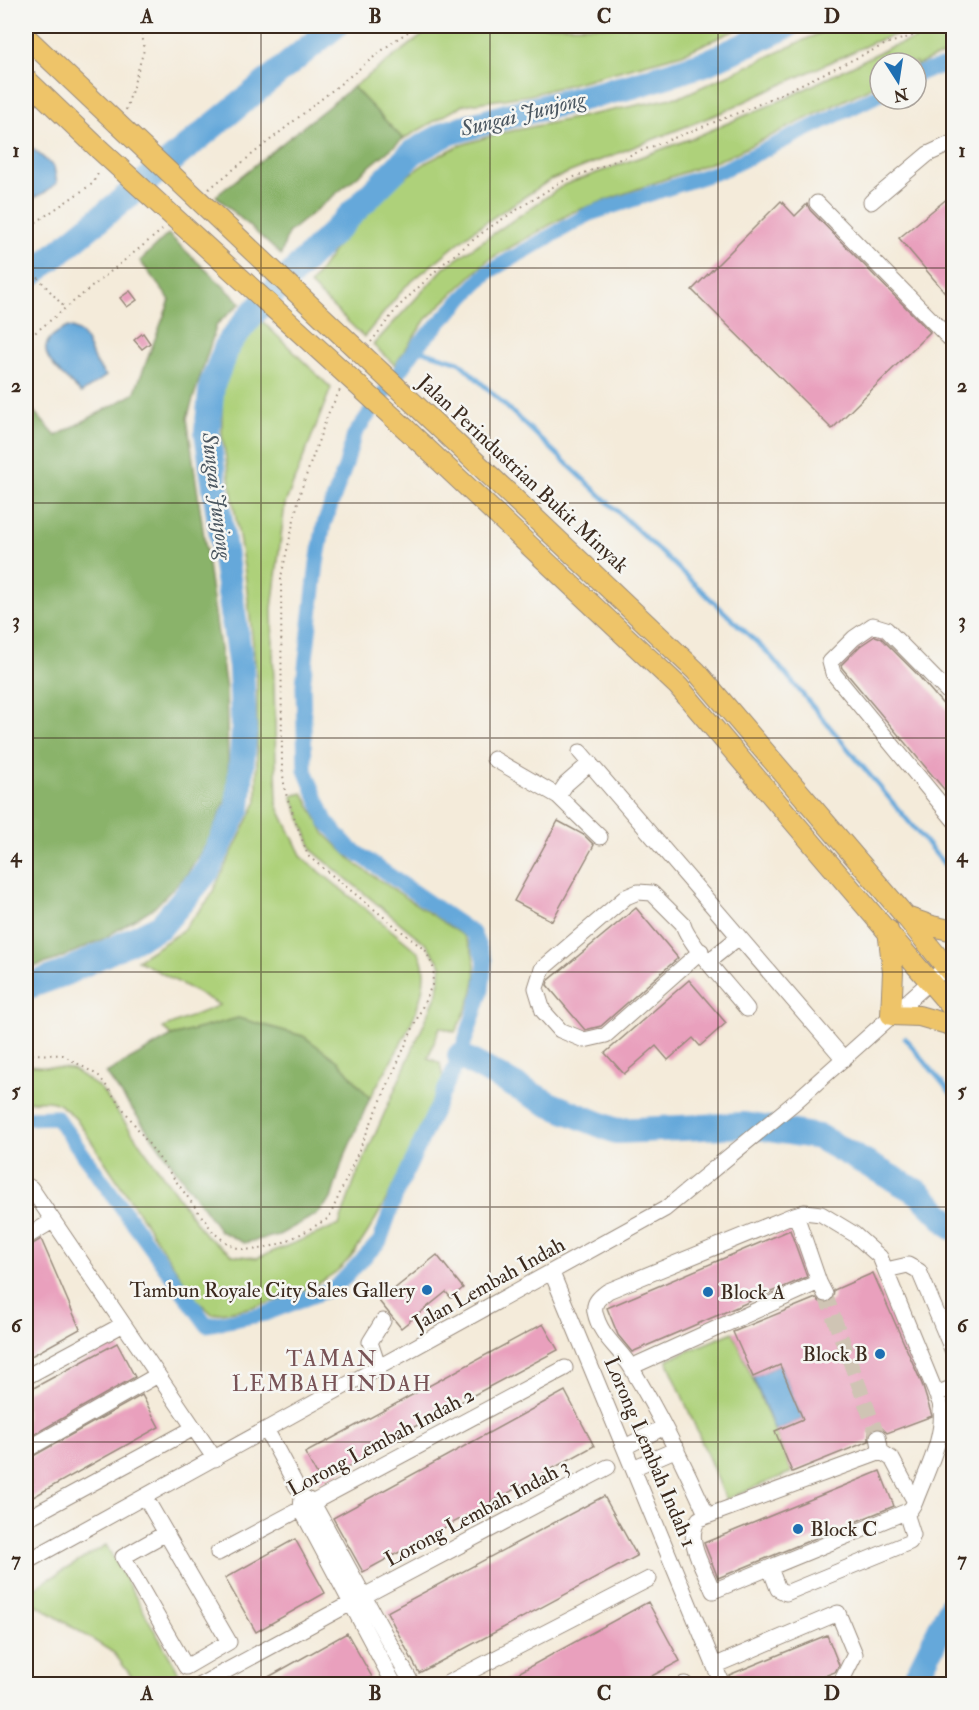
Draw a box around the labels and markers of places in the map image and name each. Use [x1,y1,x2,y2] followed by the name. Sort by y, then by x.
[129,1277,416,1304] place label: Tambun Royale City Sales Gallery
[720,1279,785,1306] place label: Block A
[420,1283,434,1297] marker: Tambun Royale City Sales Gallery
[701,1285,715,1299] marker: Block A
[802,1341,868,1368] place label: Block B
[873,1347,887,1361] marker: Block B
[810,1516,877,1543] place label: Block C
[791,1522,805,1536] marker: Block C

